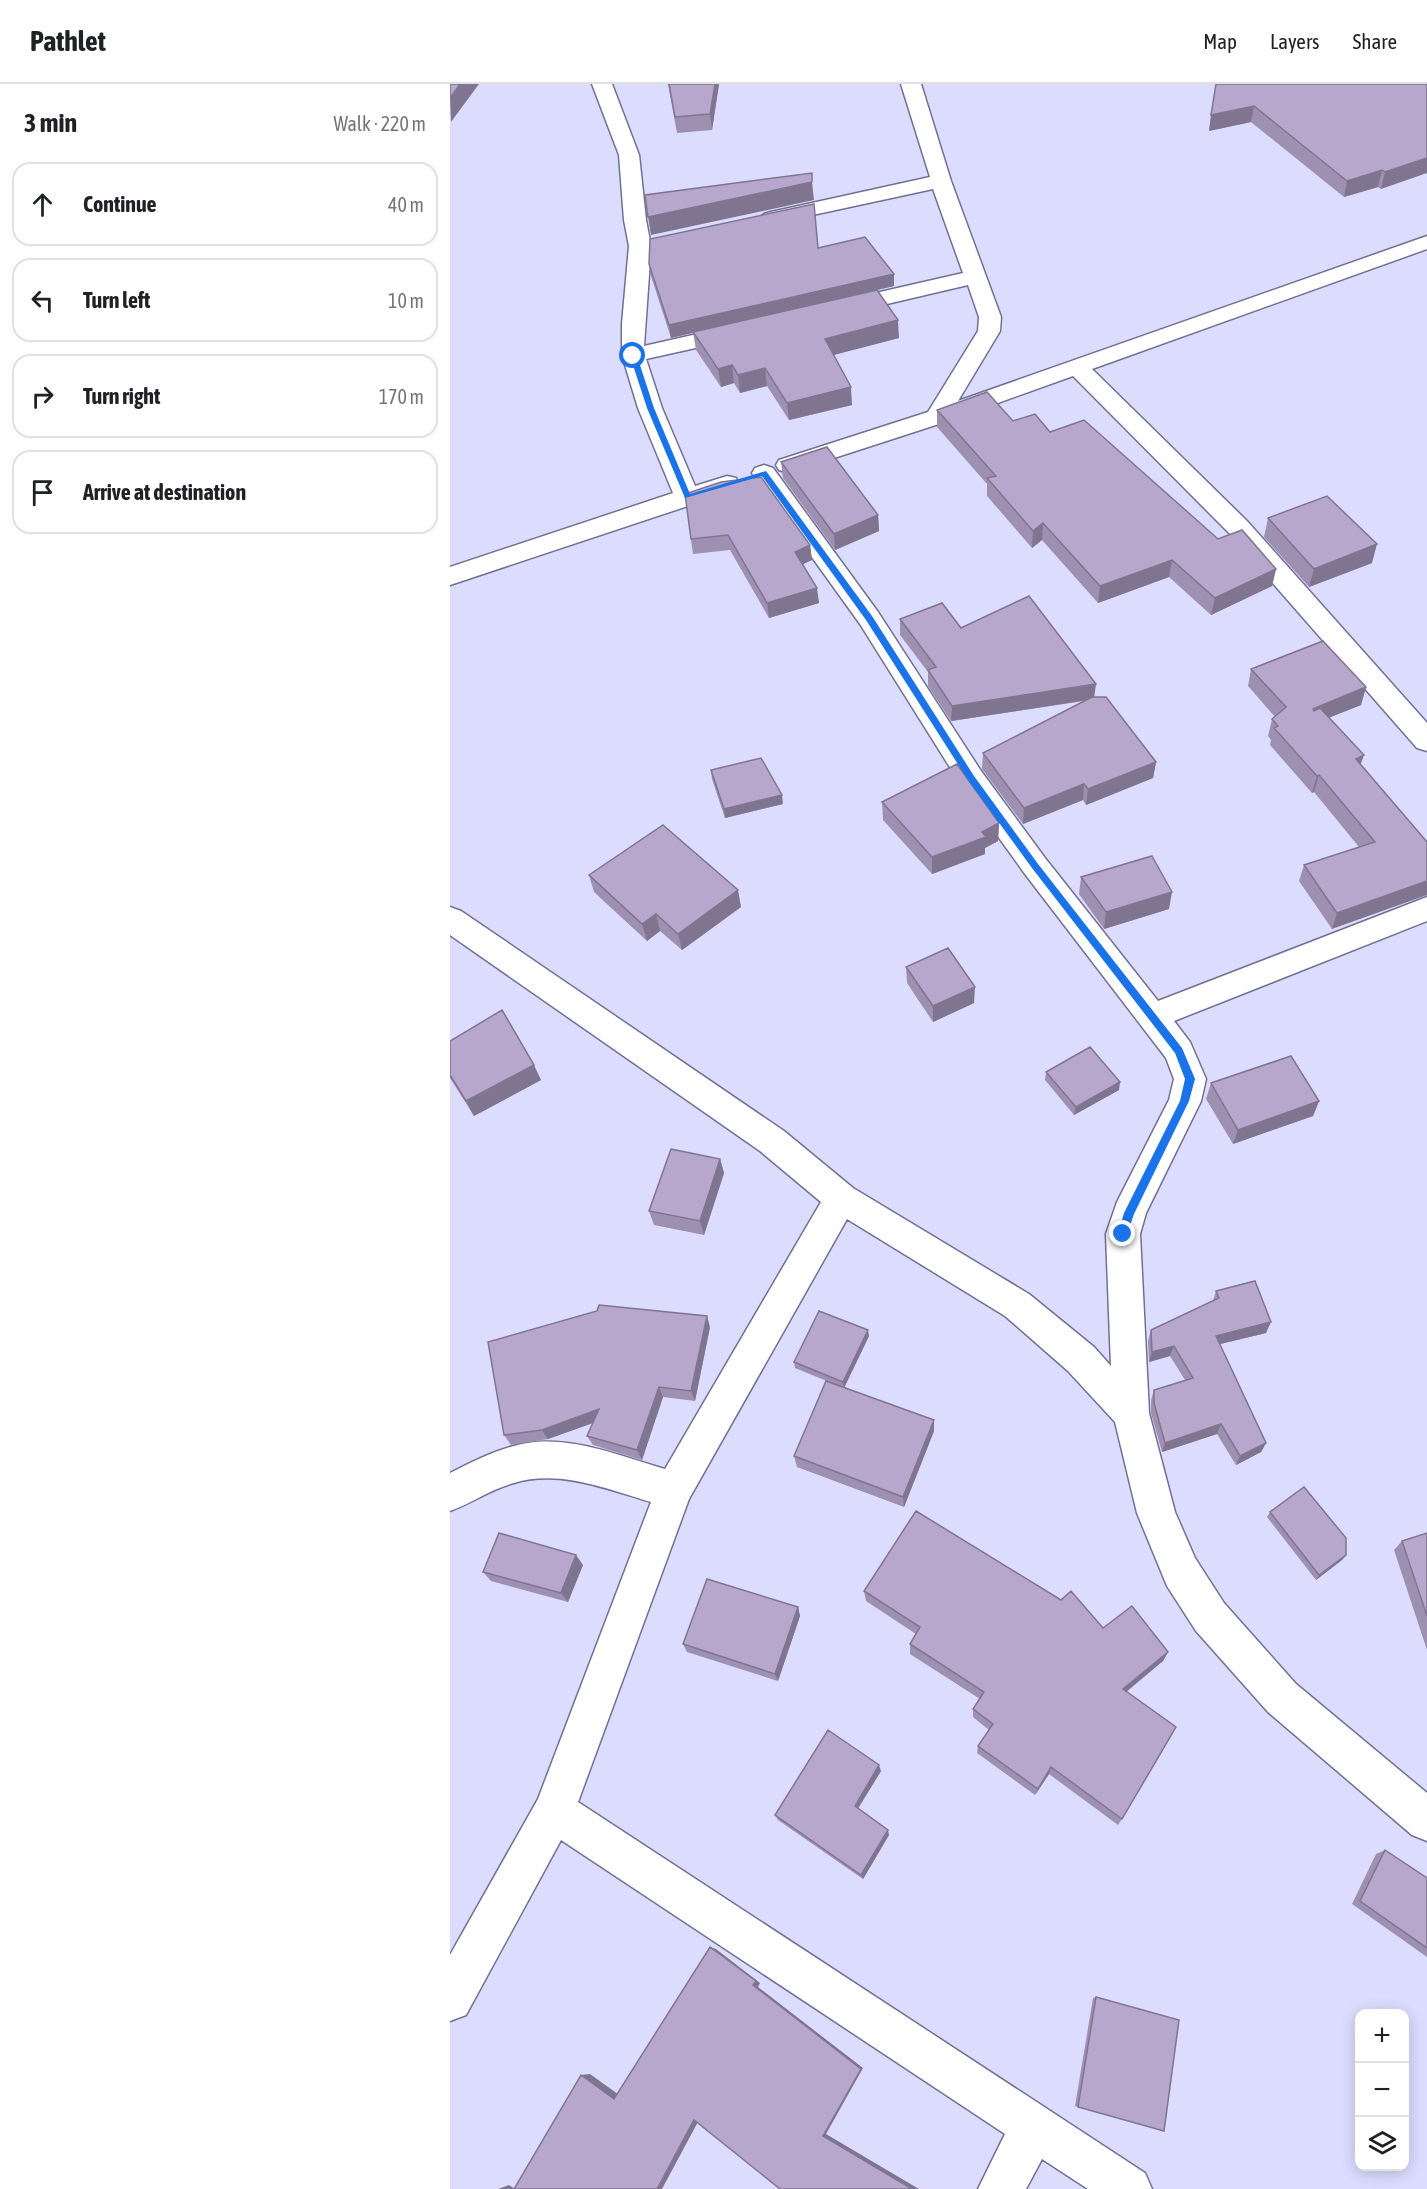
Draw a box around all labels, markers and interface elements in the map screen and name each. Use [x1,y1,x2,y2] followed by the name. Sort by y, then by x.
[30,25,106,57] text: Pathlet
[1203,29,1237,53] text: Map
[1270,29,1320,53] text: Layers
[1353,29,1397,53] text: Share
[24,108,77,138] text: 3 min
[334,112,426,135] text: Walk · 220 m
[26,188,59,221] icon: ahead
[83,191,157,217] text: Continue
[388,193,424,216] text: 40 m
[26,284,59,317] icon: left
[83,287,150,313] text: Turn left
[388,289,424,312] text: 10 m
[619,342,645,368] route start
[26,380,59,413] icon: right
[83,383,160,409] text: Turn right
[379,385,424,408] text: 170 m
[26,476,59,509] icon: arrive
[83,479,246,505] text: Arrive at destination
[1109,1220,1135,1246] route end
[1355,2009,1409,2171] map controls
[1355,2009,1409,2063] button: +
[1355,2063,1409,2117] button: −
[1355,2117,1409,2171] button: layers

